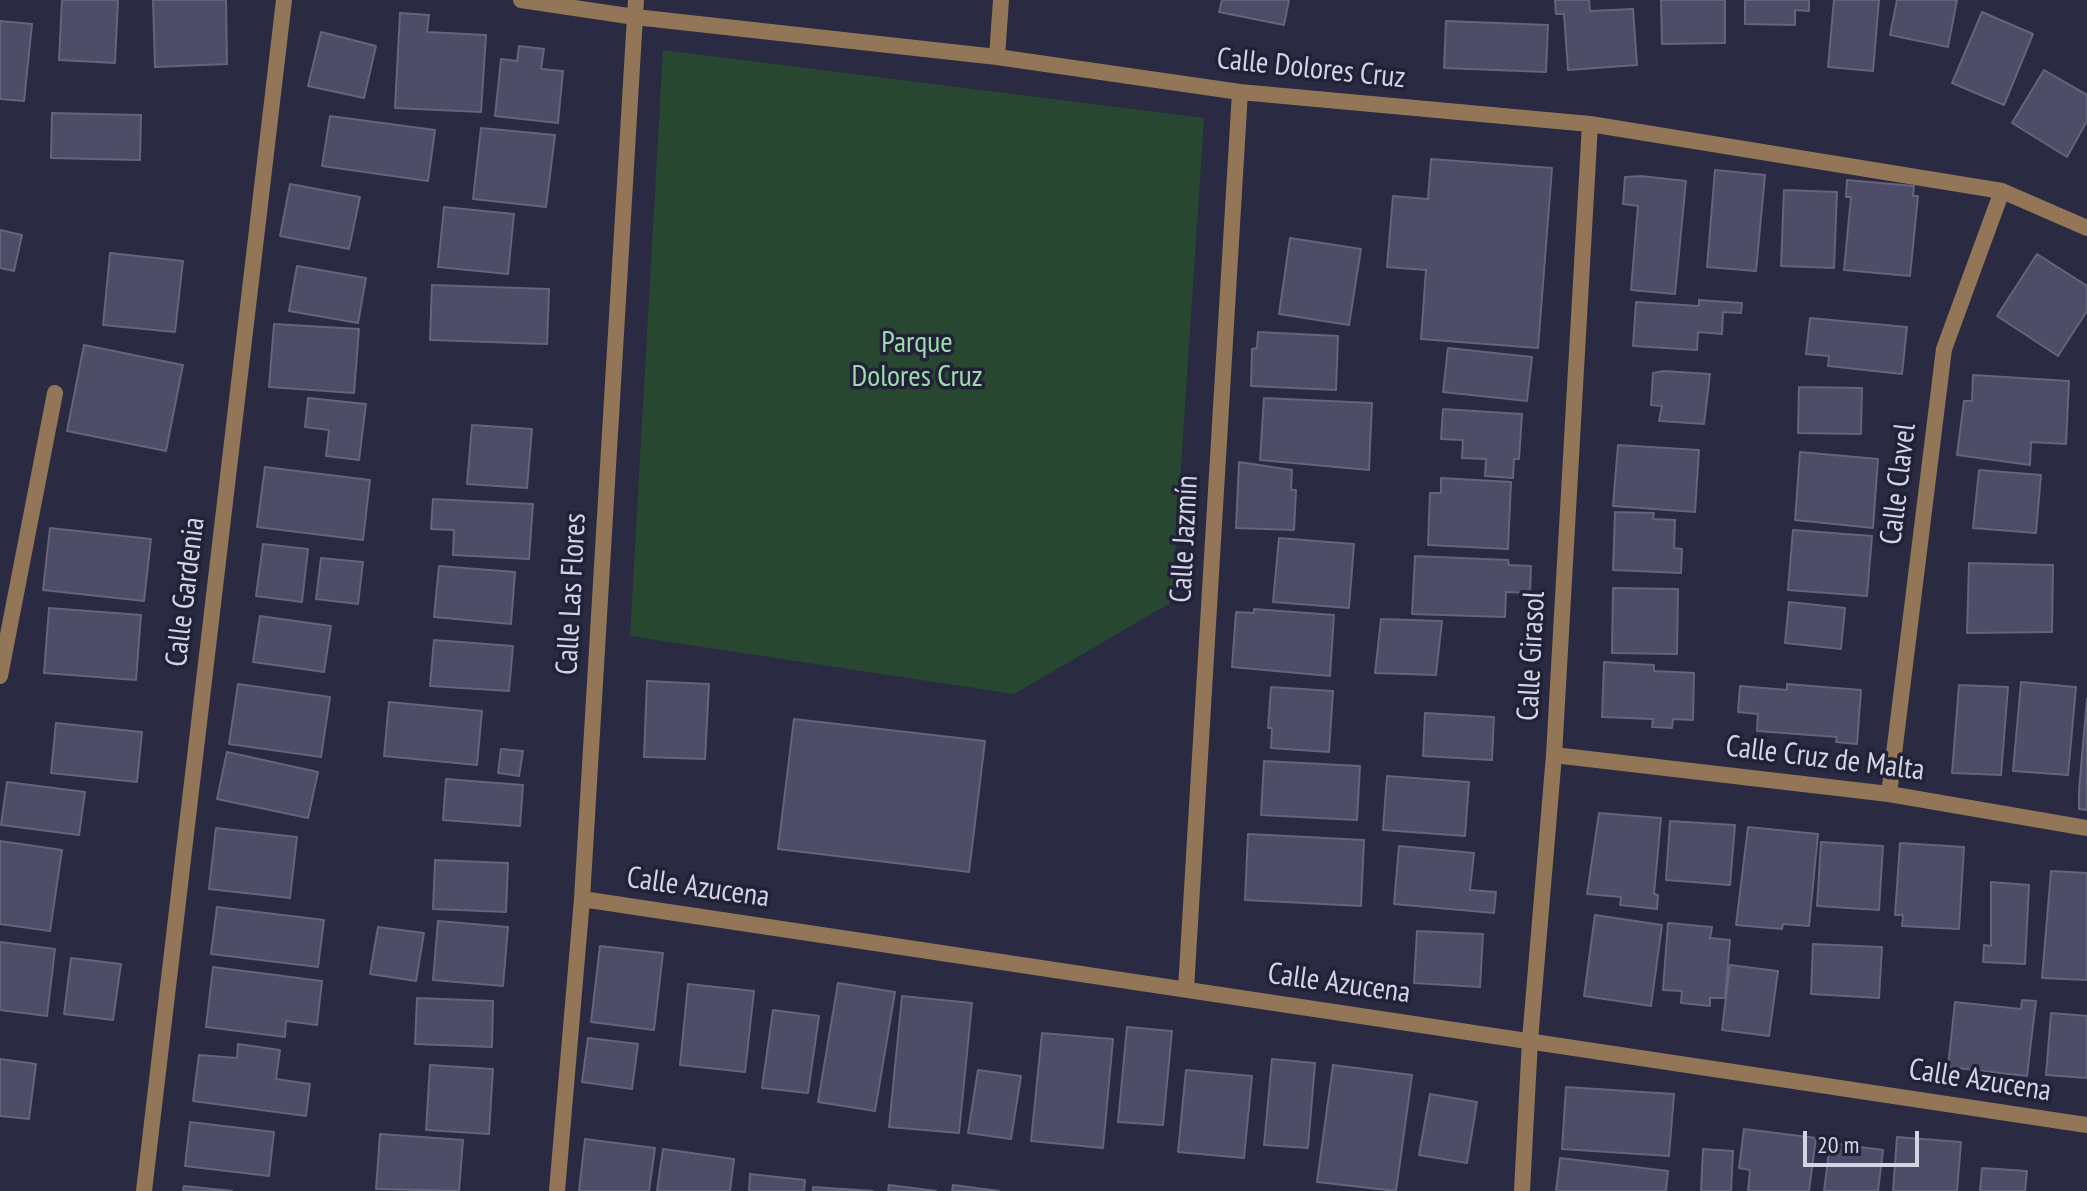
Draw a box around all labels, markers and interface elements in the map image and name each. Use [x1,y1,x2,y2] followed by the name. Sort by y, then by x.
[1215,41,1407,97] street label: Calle Dolores Cruz
[851,325,983,396] park label: Parque Dolores Cruz
[1874,421,1924,547] street label: Calle Clavel
[1164,474,1206,604] street label: Calle Jazmín
[550,512,594,676] street label: Calle Las Flores
[159,515,213,669] street label: Calle Gardenia
[1511,590,1553,722] street label: Calle Girasol
[1724,729,1926,789] street label: Calle Cruz de Malta
[625,860,771,916] street label: Calle Azucena
[1266,956,1412,1012] street label: Calle Azucena
[1906,1052,2054,1110] street label: Calle Azucena
[1807,1115,1923,1165] scale bar
[1817,1129,1859,1160] text: 20 m

